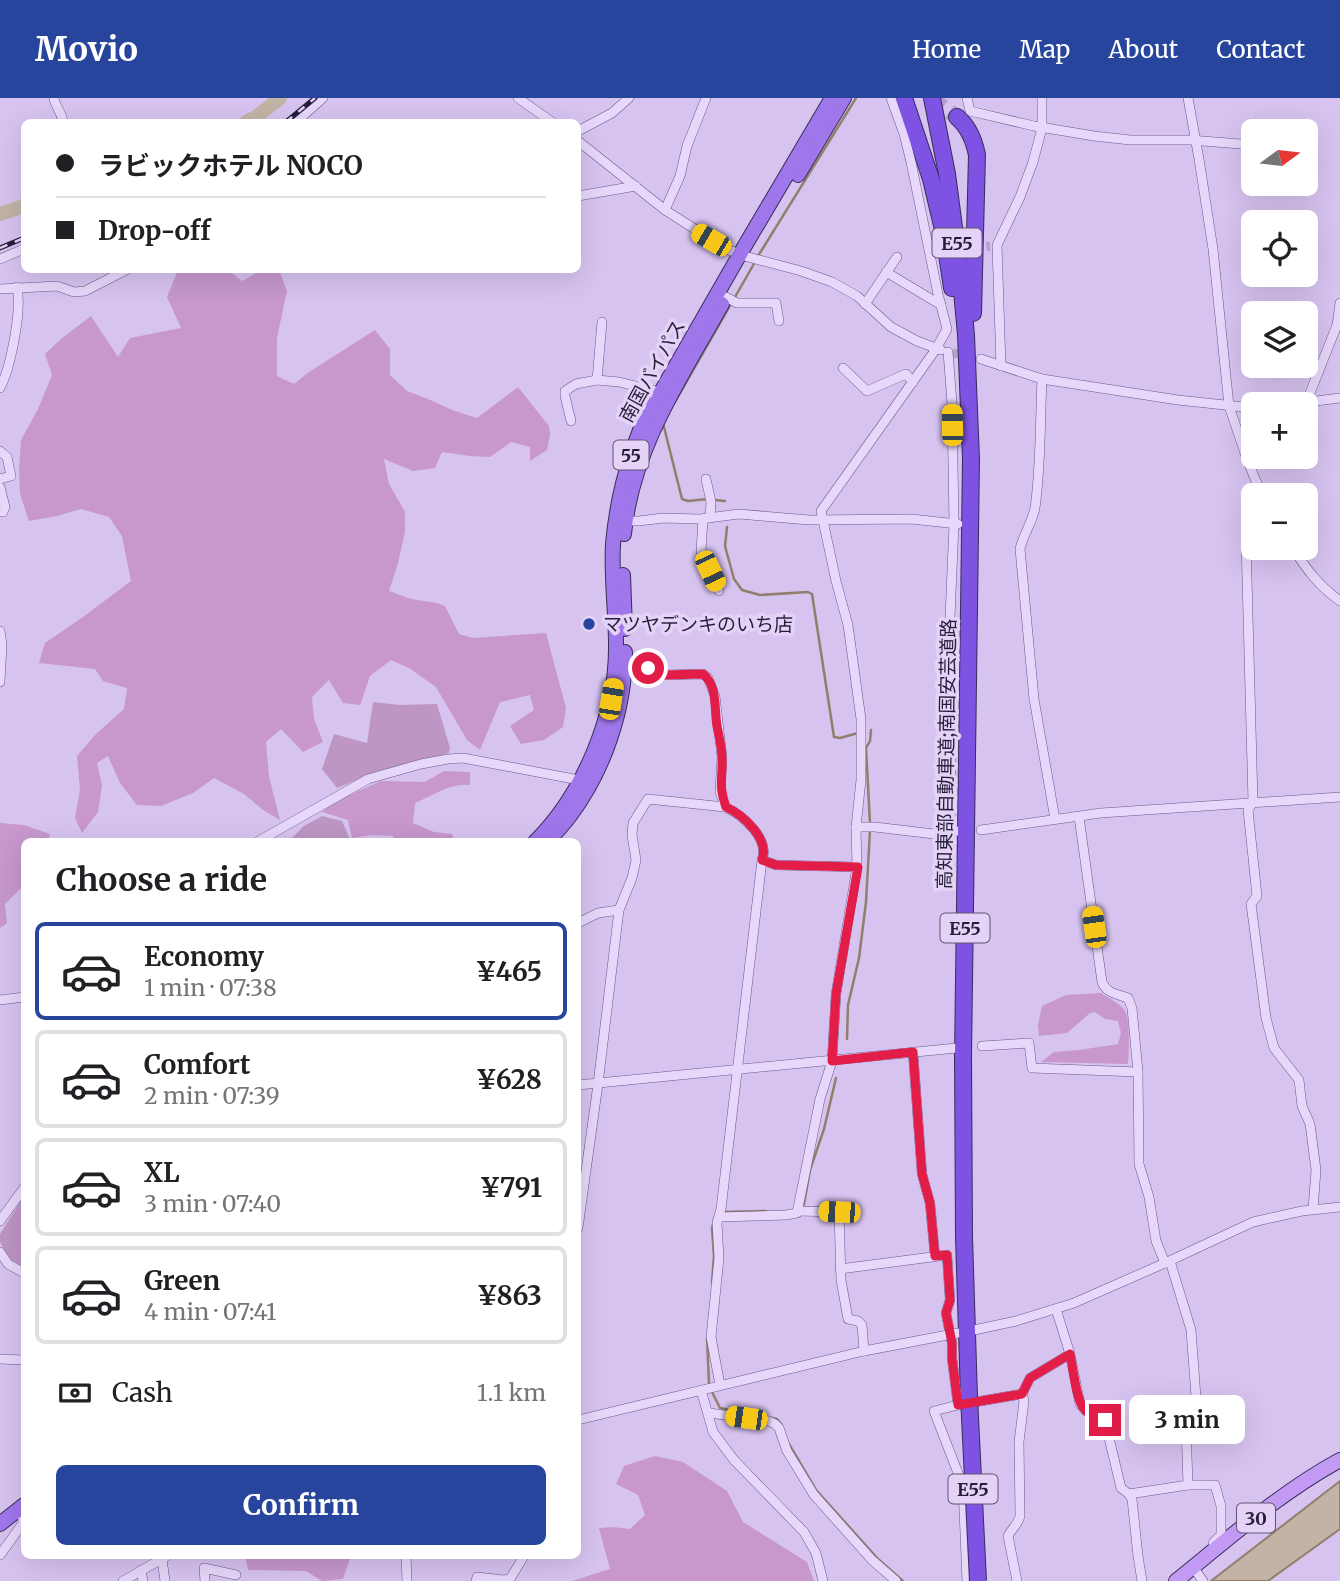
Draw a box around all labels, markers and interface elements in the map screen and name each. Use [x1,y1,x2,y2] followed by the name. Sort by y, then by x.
[35,29,138,70] text: Movio
[912,34,981,65] text: Home
[1019,34,1070,65] text: Map
[1108,34,1178,65] text: About
[1216,34,1305,65] text: Contact
[1241,119,1318,196] north arrow
[1241,119,1318,560] map controls
[98,149,363,182] text: ラビックホテル NOCO
[1241,210,1318,287] button: locate
[98,214,211,247] text: Drop-off
[688,220,735,260] car
[932,228,982,258] road number: E55
[1241,301,1318,378] button: layers
[614,315,690,427] street label: 南国バイパス
[1241,392,1318,469] button: +
[942,404,963,446] car
[614,440,648,470] road number: 55
[1241,483,1318,560] button: −
[692,548,729,594] car
[603,612,793,636] place label: マツヤデンキのいち店
[581,616,597,632] marker: マツヤデンキのいち店
[932,618,960,890] street label: 高知東部自動車道;南国安芸道路
[632,652,664,684] route start
[598,677,625,721] car
[56,860,267,900] text: Choose a ride
[1081,905,1108,949] car
[940,914,990,942] road number: E55
[60,940,123,1003] icon: car
[144,940,264,973] text: Economy
[476,955,542,988] text: ¥465
[144,973,277,1002] text: 1 min · 07:38
[60,1048,123,1111] icon: car
[144,1048,250,1081] text: Comfort
[476,1063,542,1096] text: ¥628
[144,1081,280,1110] text: 2 min · 07:39
[60,1156,123,1219] icon: car
[144,1156,180,1189] text: XL
[480,1171,542,1204] text: ¥791
[144,1189,281,1218] text: 3 min · 07:40
[818,1201,861,1223] car
[60,1264,123,1327] icon: car
[144,1264,220,1297] text: Green
[477,1279,542,1312] text: ¥863
[144,1297,276,1326] text: 4 min · 07:41
[56,1374,94,1412] icon: cash
[112,1376,173,1409] text: Cash
[477,1378,546,1407] text: 1.1 km
[1130,1396,1245,1444] callout: 3 min
[1089,1404,1121,1436] route end
[724,1405,769,1431] car
[1154,1405,1220,1434] text: 3 min
[56,1465,546,1545] button: Confirm
[948,1474,998,1504] road number: E55
[1237,1504,1275,1532] road number: 30

